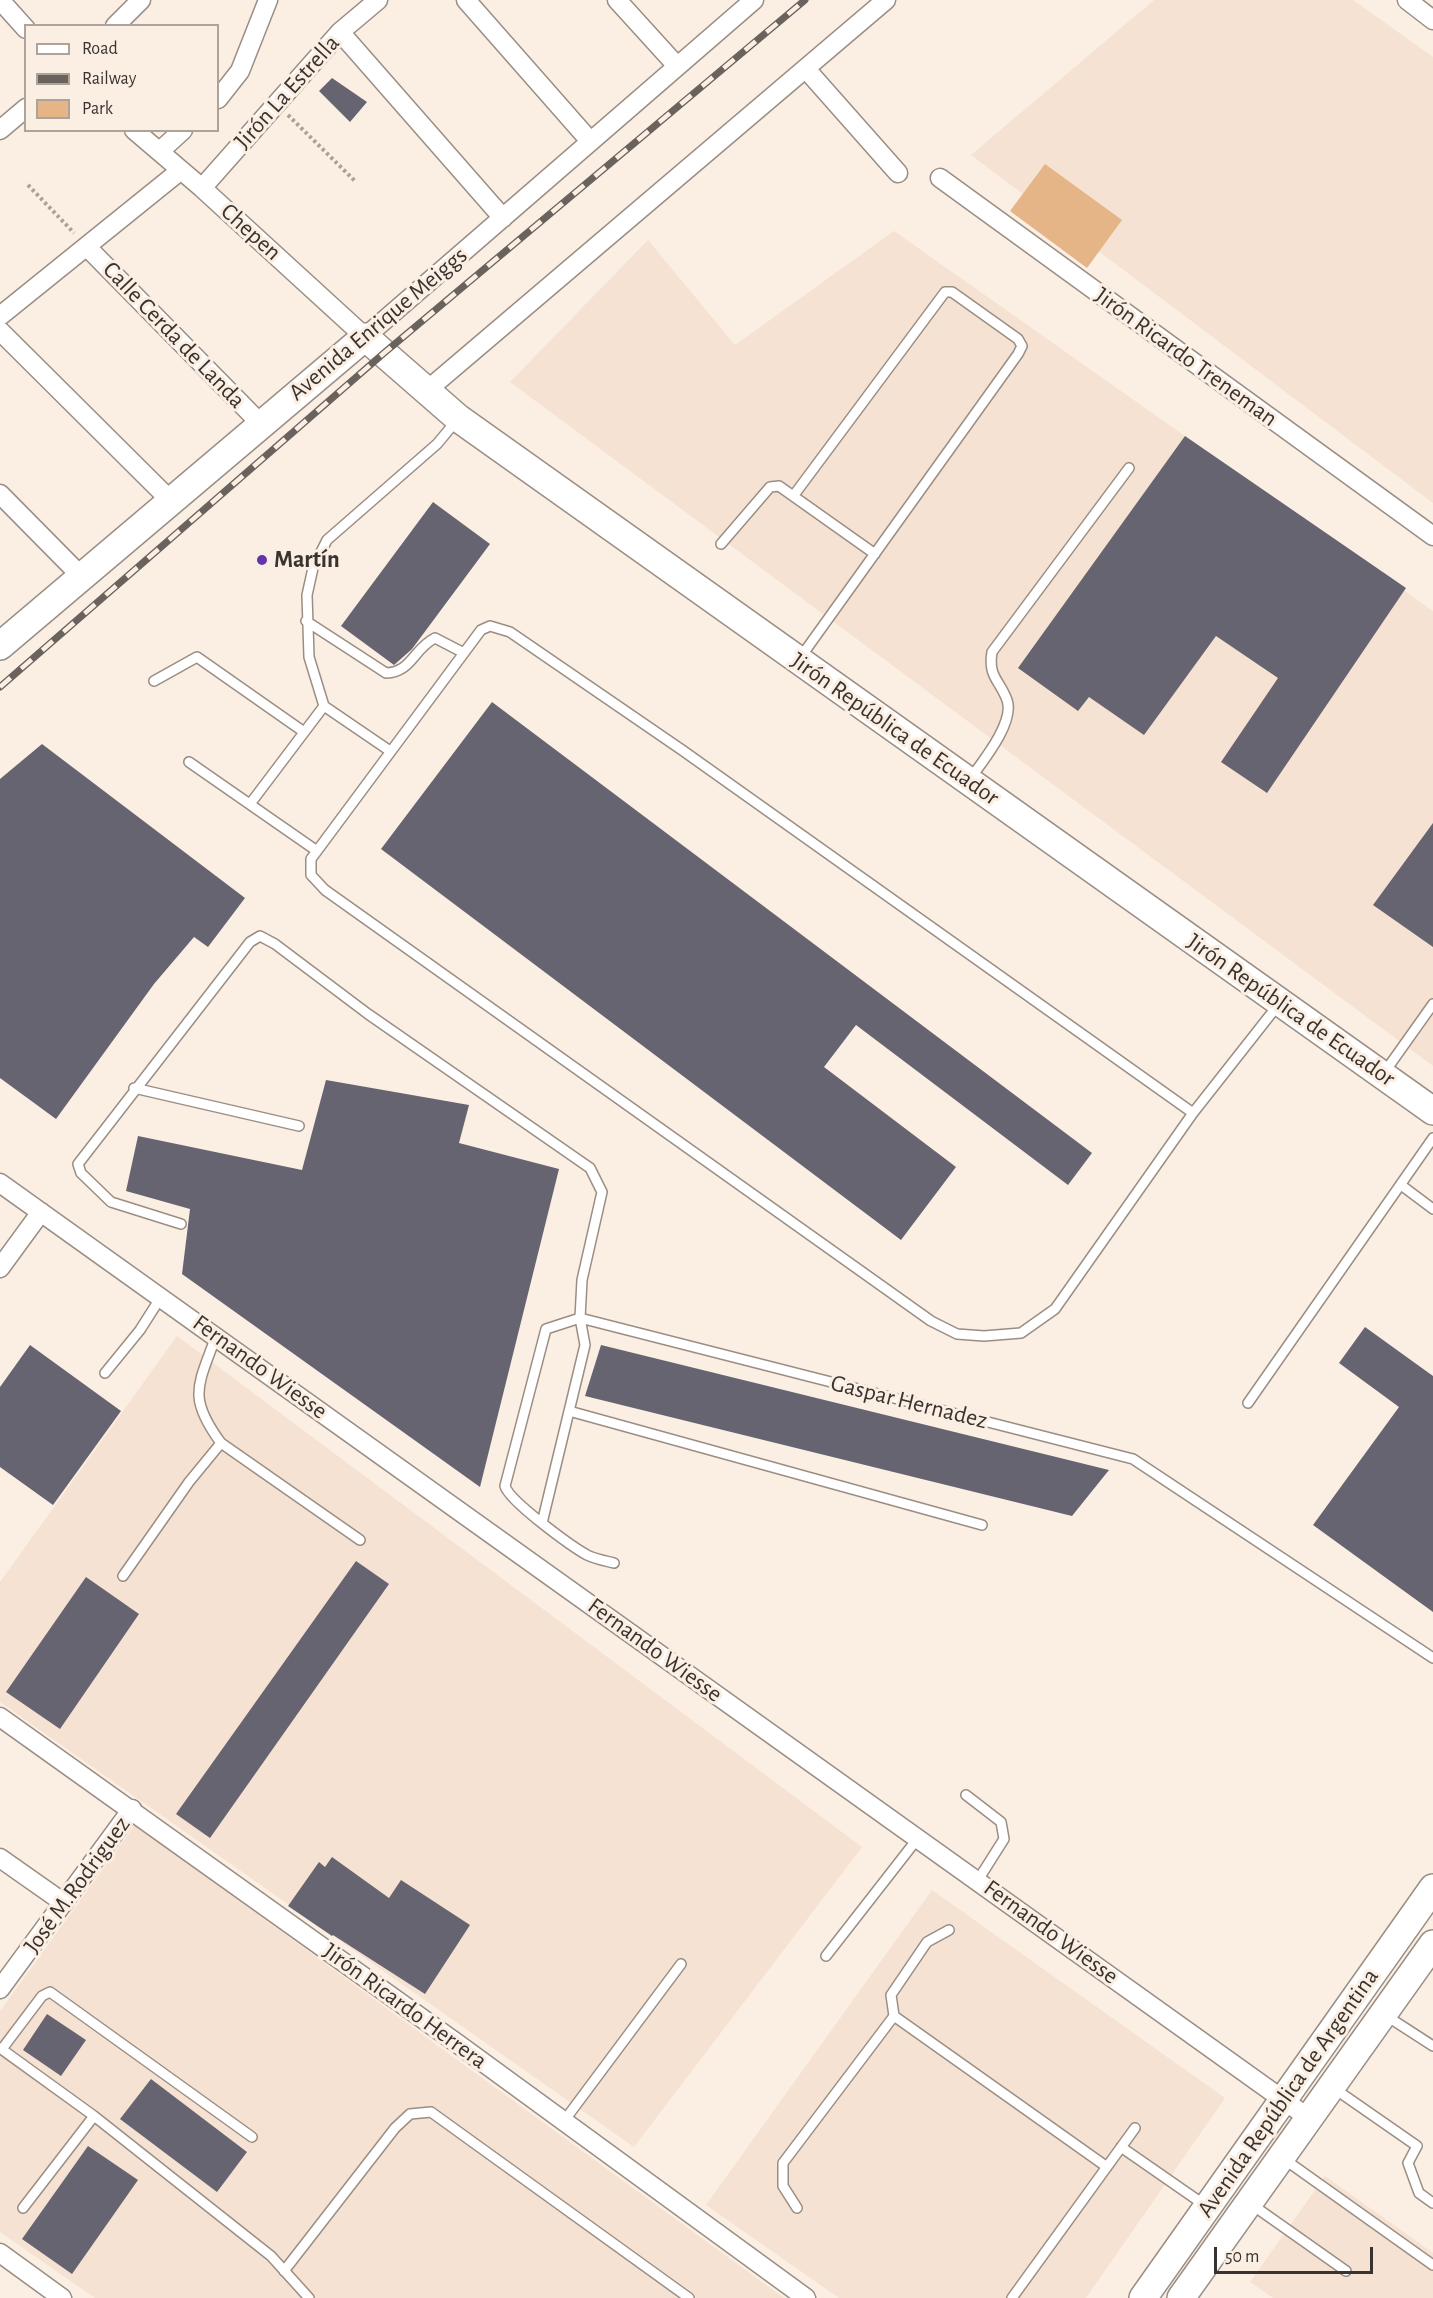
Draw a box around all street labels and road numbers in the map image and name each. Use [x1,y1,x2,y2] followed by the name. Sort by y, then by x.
[228,29,346,155] street label: Jirón La Estrella
[215,197,287,267] street label: Chepen
[283,241,473,407] street label: Avenida Enrique Meiggs
[97,256,251,414] street label: Calle Cerda de Landa
[1089,281,1283,433] street label: Jirón Ricardo Treneman
[785,646,1005,812] street label: Jirón República de Ecuador
[1181,927,1401,1093] street label: Jirón República de Ecuador
[187,1309,333,1425] street label: Fernando Wiesse
[828,1369,990,1435] street label: Gaspar Hernadez
[582,1592,728,1708] street label: Fernando Wiesse
[18,1811,136,1959] street label: José M.Rodriguez
[978,1874,1124,1990] street label: Fernando Wiesse
[317,1937,493,2075] street label: Jirón Ricardo Herrera
[1191,1963,1385,2223] street label: Avenida República de Argentina

